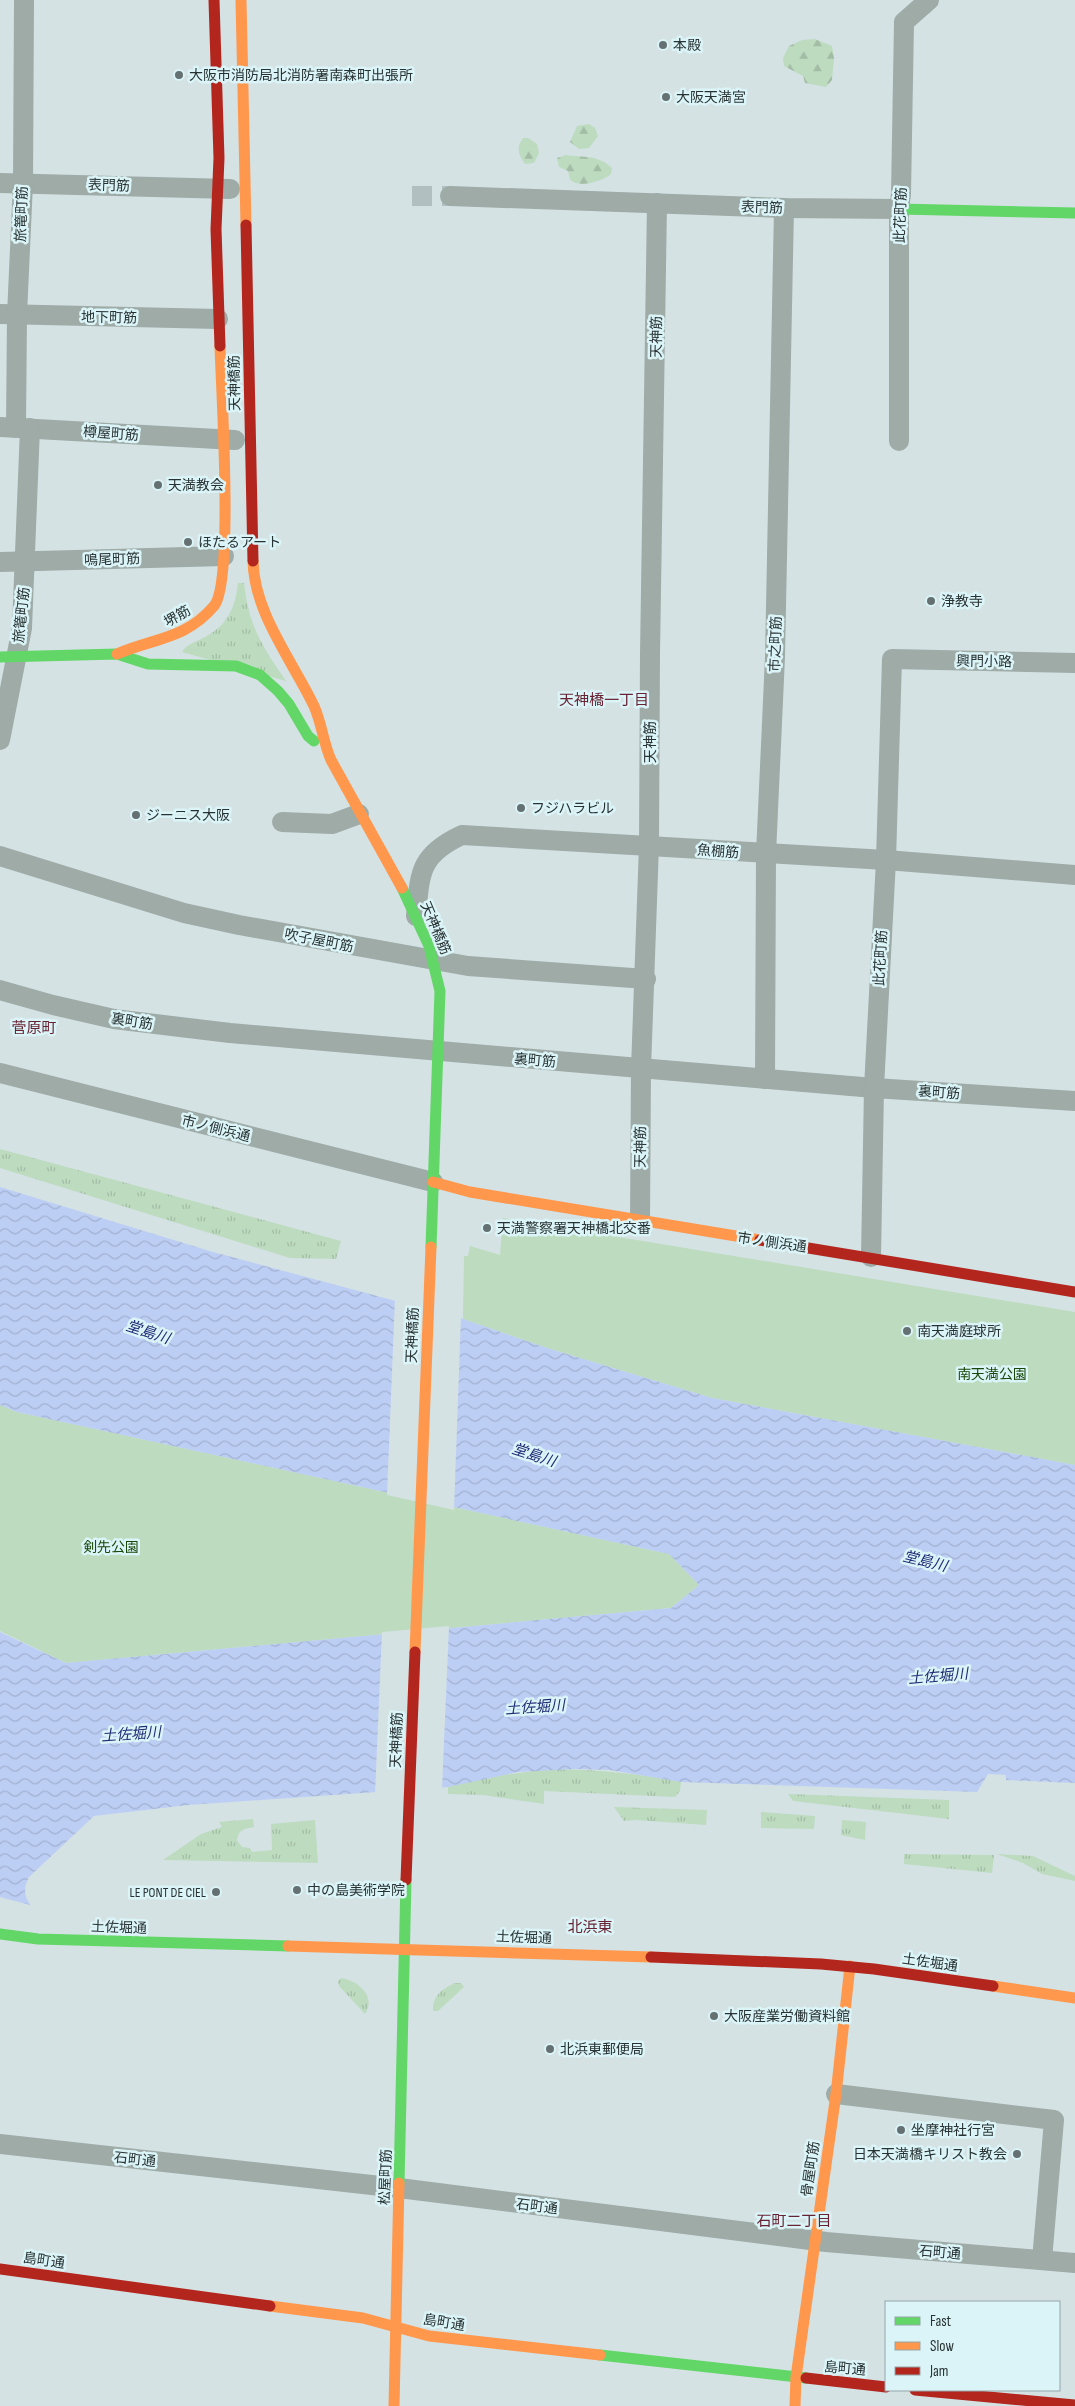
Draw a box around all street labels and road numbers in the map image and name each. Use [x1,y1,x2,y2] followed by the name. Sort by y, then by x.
[88,176,130,195] street label: 表門筋
[12,186,31,242] street label: 旅篭町筋
[891,187,910,243] street label: 此花町筋
[741,198,783,217] street label: 表門筋
[81,309,137,326] street label: 地下町筋
[648,316,665,358] street label: 天神筋
[226,355,243,411] street label: 天神橋筋
[82,423,139,444] street label: 樽屋町筋
[84,550,140,569] street label: 鳴尾町筋
[10,586,33,644] street label: 旅篭町筋
[161,602,194,631] street label: 堺筋
[766,616,785,672] street label: 市之町筋
[956,653,1012,670] street label: 興門小路
[642,721,659,763] street label: 天神筋
[696,842,740,861] street label: 魚棚筋
[417,899,454,957] street label: 天神橋筋
[283,925,355,956] street label: 吹子屋町筋
[871,930,890,986] street label: 此花町筋
[110,1010,154,1033] street label: 裏町筋
[513,1050,557,1071] street label: 裏町筋
[917,1083,961,1102] street label: 裏町筋
[180,1112,252,1145] street label: 市ノ側浜通
[632,1126,649,1168] street label: 天神筋
[736,1229,808,1256] street label: 市ノ側浜通
[403,1307,422,1363] street label: 天神橋筋
[387,1712,406,1768] street label: 天神橋筋
[91,1918,147,1937] street label: 土佐堀通
[496,1928,552,1947] street label: 土佐堀通
[901,1950,959,1975] street label: 土佐堀通
[798,2140,823,2198] street label: 骨屋町筋
[113,2149,157,2170] street label: 石町通
[376,2149,395,2205] street label: 松屋町筋
[515,2196,559,2217] street label: 石町通
[918,2242,962,2263] street label: 石町通
[22,2249,66,2272] street label: 島町通
[422,2311,466,2334] street label: 島町通
[823,2358,867,2379] street label: 島町通

